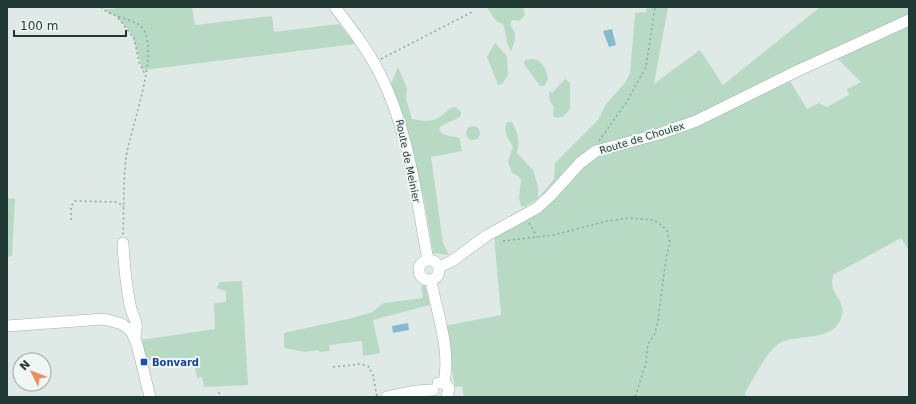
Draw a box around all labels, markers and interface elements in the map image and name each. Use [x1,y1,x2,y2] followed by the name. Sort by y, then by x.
[14,12,126,38] scale bar
[20,19,58,33] text: 100 m
[394,118,422,204] street label: Route de Meinier
[598,120,686,156] street label: Route de Choulex
[12,352,52,392] north arrow
[139,357,149,367] marker: Bonvard
[152,357,199,368] place label: Bonvard
[17,358,33,373] text: N

